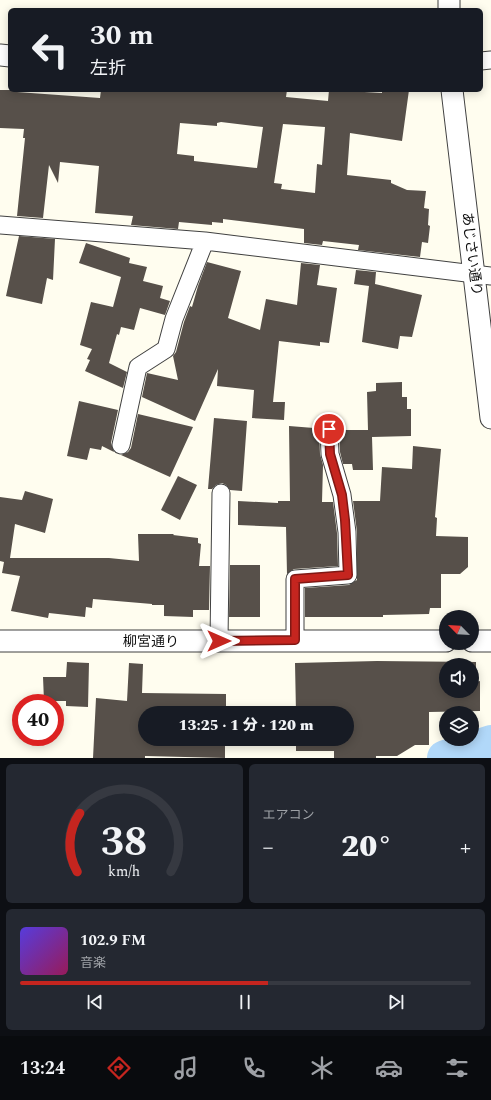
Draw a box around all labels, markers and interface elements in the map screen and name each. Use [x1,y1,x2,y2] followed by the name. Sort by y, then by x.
[90,14,154,57] text: 30 m
[24,24,76,76] icon: left
[90,55,126,82] text: 左折
[456,211,488,297] street label: あじさい通り
[312,412,346,446] pin
[318,418,340,440] icon: arrive
[439,610,479,650] north arrow
[439,610,479,746] map controls
[198,620,240,662] position arrow
[123,631,179,652] street label: 柳宮通り
[439,658,479,698] button: sound
[12,694,64,746] speed limit sign: 40
[439,706,479,746] button: layers
[178,714,314,737] text: 13:25 · 1 分 · 120 m
[263,805,315,825] text: エアコン
[101,810,148,873] text: 38
[341,824,392,870] text: 20°
[263,831,274,864] text: −
[460,831,471,864] text: +
[108,860,140,882] text: km/h
[80,929,146,952] text: 102.9 FM
[80,953,106,973] text: 音楽
[84,991,106,1013] icon: previous
[234,991,256,1013] icon: pause
[385,991,407,1013] icon: next
[105,1054,133,1082] icon: directions
[172,1054,200,1082] icon: music
[240,1054,268,1082] icon: phone
[308,1054,336,1082] icon: climate
[375,1054,403,1082] icon: car
[443,1054,471,1082] icon: filters
[20,1055,65,1082] text: 13:24

